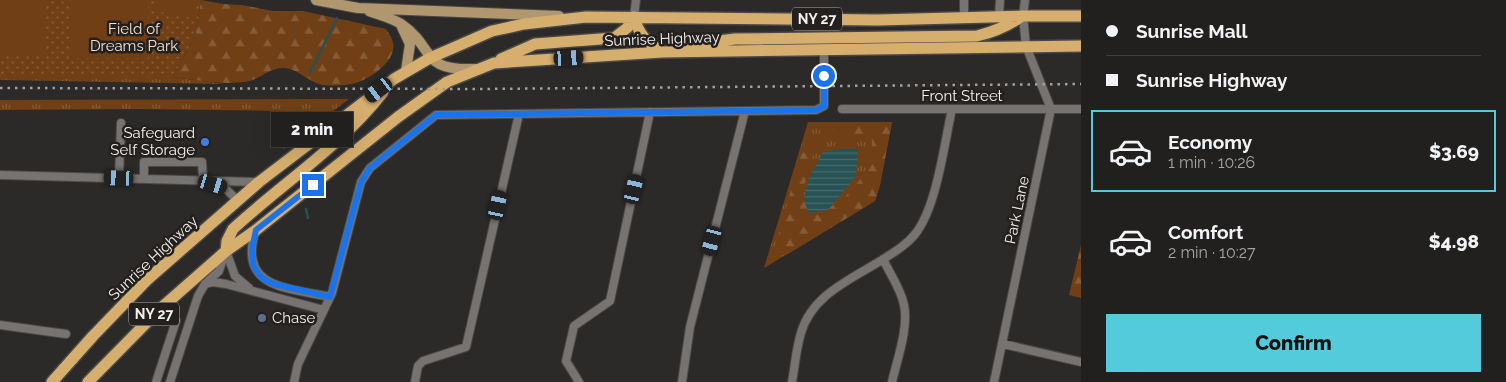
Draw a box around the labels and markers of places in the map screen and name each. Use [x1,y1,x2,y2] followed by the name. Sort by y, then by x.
[110,124,195,159] place label: Safeguard Self Storage
[199,136,211,148] marker: Safeguard Self Storage
[272,309,315,327] place label: Chase
[256,312,268,324] marker: Chase

